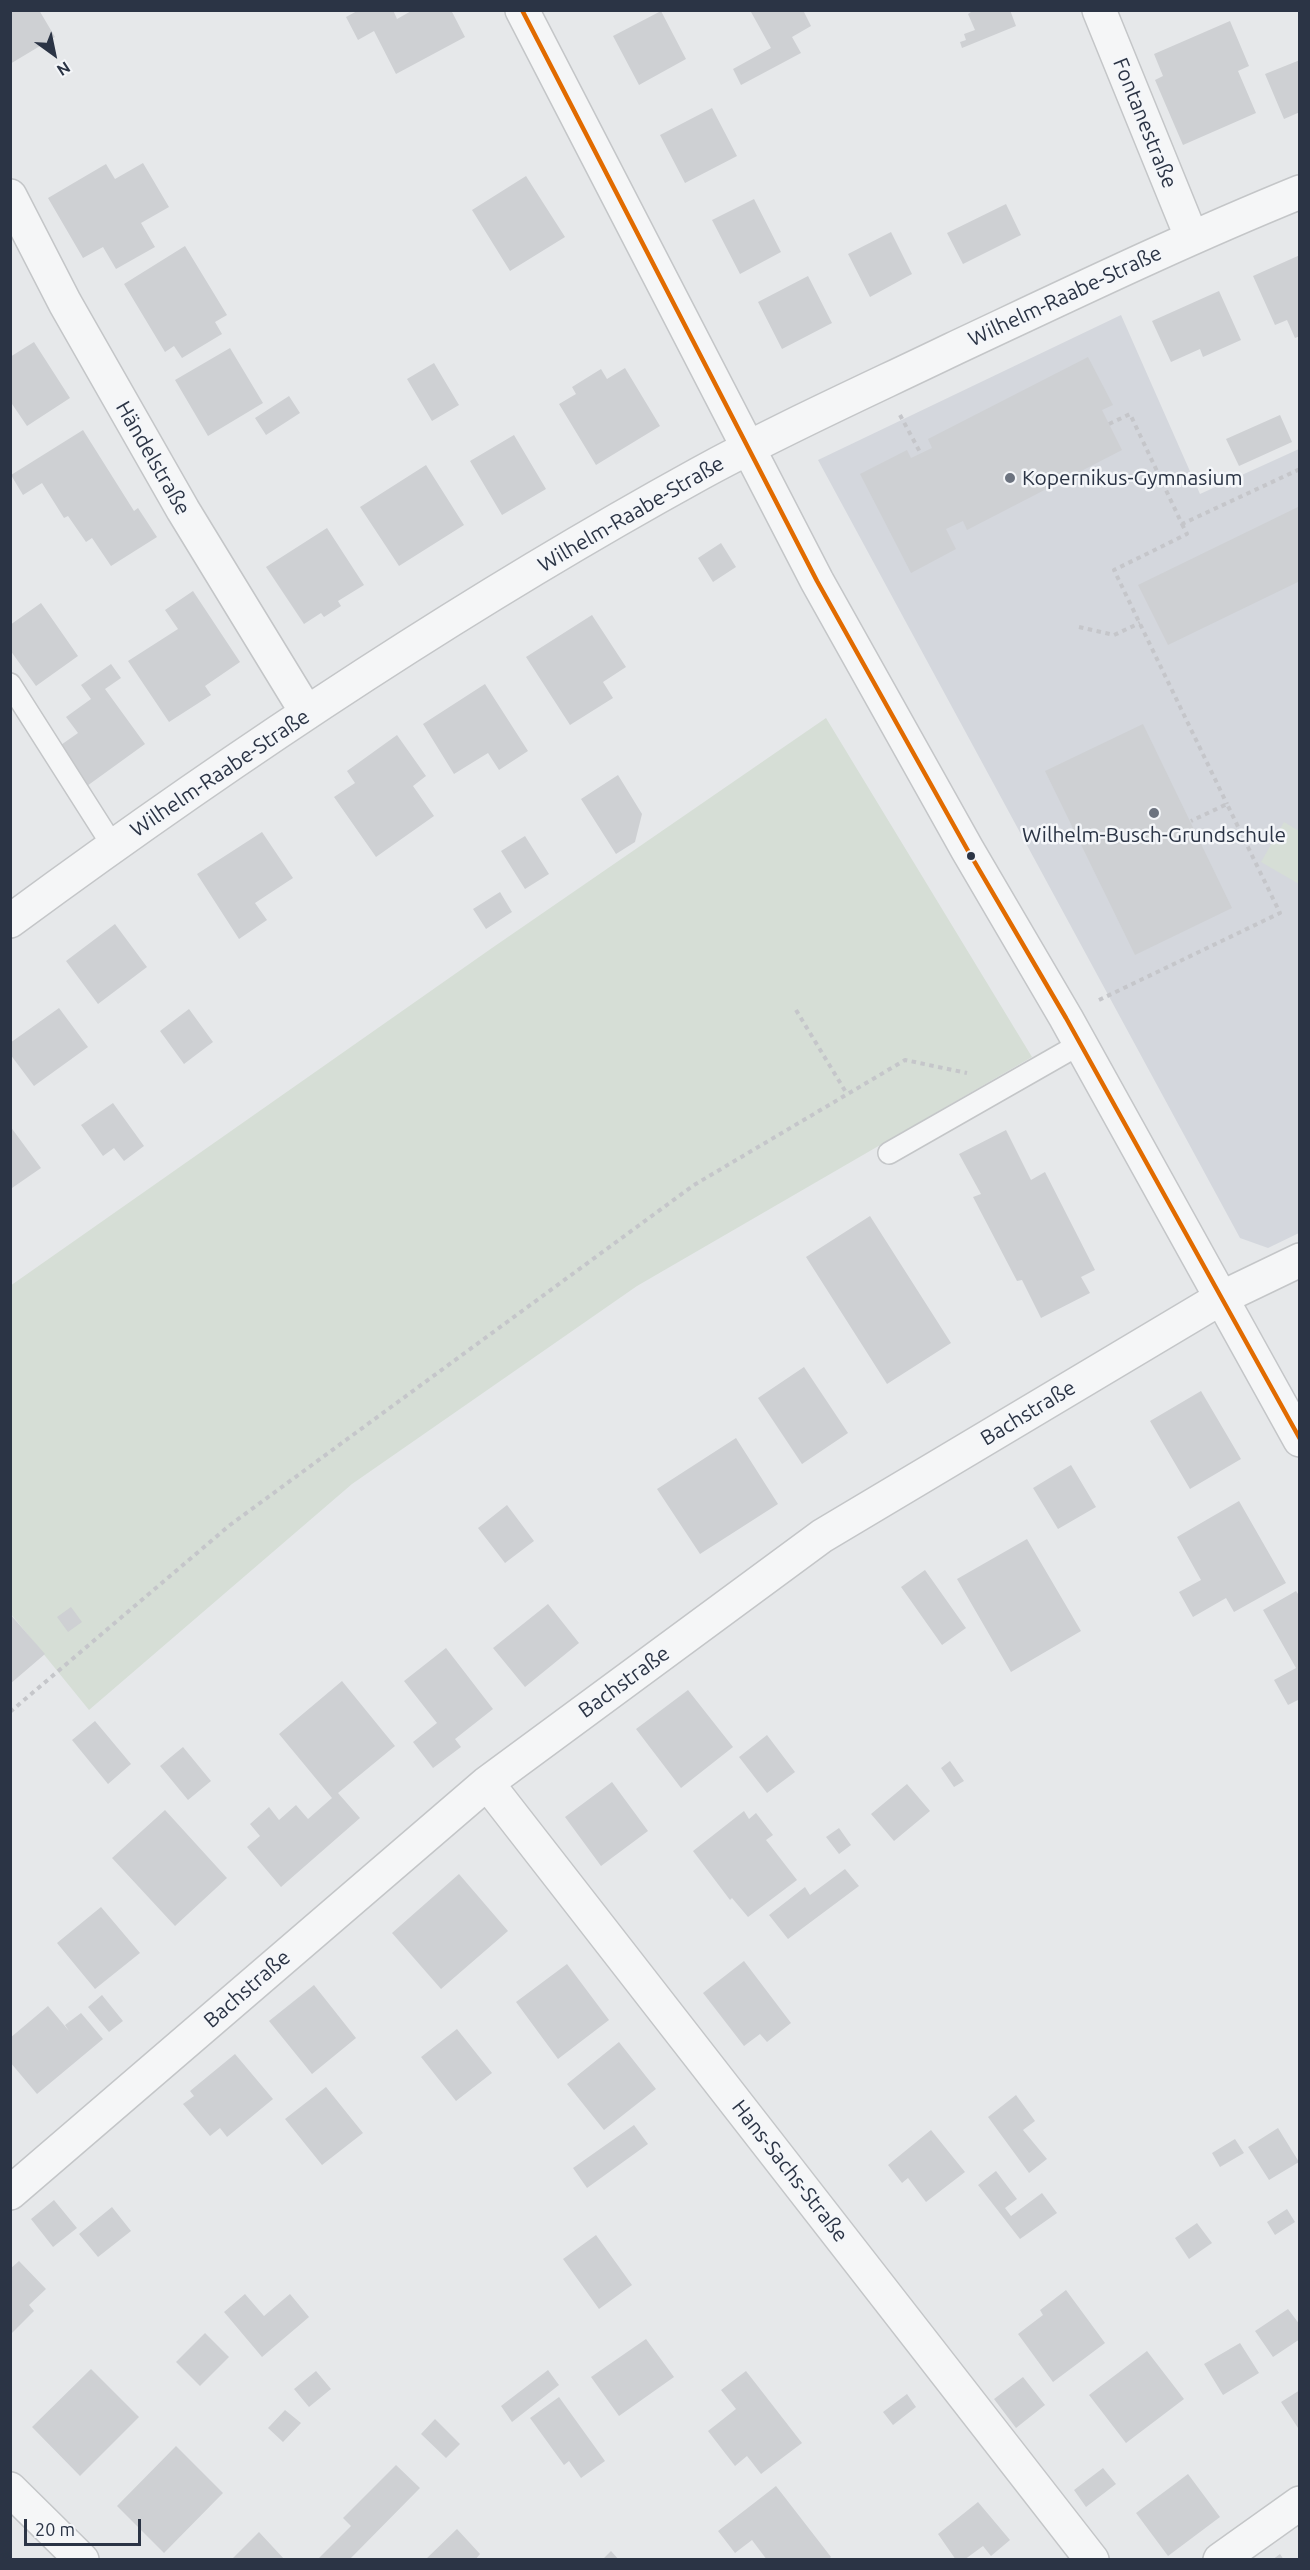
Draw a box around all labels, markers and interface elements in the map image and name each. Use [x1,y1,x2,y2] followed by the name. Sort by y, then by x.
[24,24,84,84] north arrow
[1107,54,1183,192] street label: Fontanestraße
[54,58,74,80] text: N
[964,240,1166,352] street label: Wilhelm-Raabe-Straße
[110,397,196,519] street label: Händelstraße
[534,450,728,578] street label: Wilhelm-Raabe-Straße
[1022,465,1243,491] place label: Kopernikus-Gymnasium
[1003,471,1017,485] marker: Kopernikus-Gymnasium
[126,704,314,842] street label: Wilhelm-Raabe-Straße
[1147,806,1161,820] marker: Wilhelm-Busch-Grundschule
[1022,822,1286,848] place label: Wilhelm-Busch-Grundschule
[965,850,977,862] unlabelled marker
[976,1375,1080,1451] street label: Bachstraße
[574,1641,674,1723] street label: Bachstraße
[199,1945,295,2033] street label: Bachstraße
[727,2095,853,2247] street label: Hans-Sachs-Straße
[27,2507,144,2545] scale bar
[35,2519,75,2539] text: 20 m

